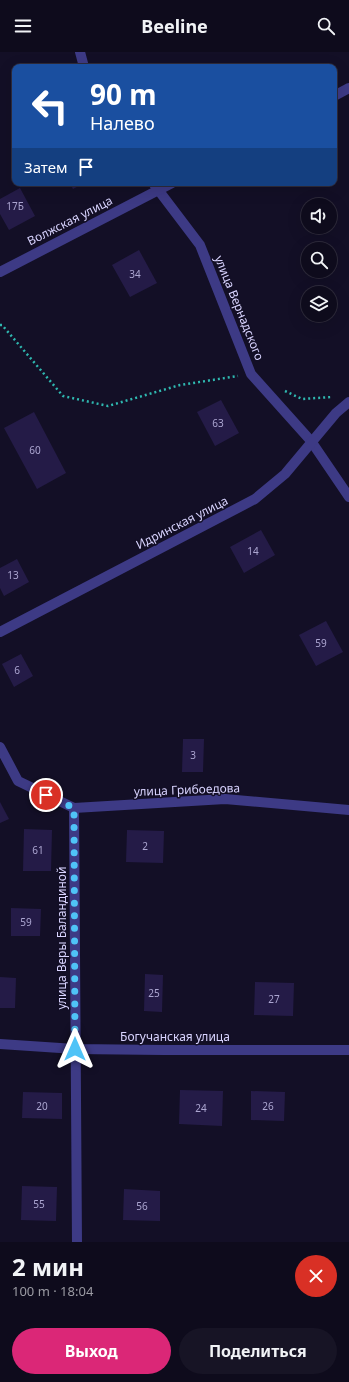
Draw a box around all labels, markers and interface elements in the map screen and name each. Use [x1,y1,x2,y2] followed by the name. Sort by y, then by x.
[141,14,208,38] text: Beeline
[12,15,34,37] icon: menu
[315,15,337,37] icon: search
[90,75,157,113] text: 90 m
[24,80,76,132] icon: left
[90,111,155,135] text: Налево
[75,156,97,178] icon: arrive
[24,157,67,177] text: Затем
[24,192,115,249] street label: Волжская улица
[301,198,337,322] map controls
[301,198,337,234] button: sound
[6,199,24,213] house number: 17Б
[301,242,337,278] button: search
[211,253,268,363] street label: улица Вернадского
[129,267,141,281] house number: 34
[301,286,337,322] button: layers
[212,416,224,430] house number: 63
[29,443,41,457] house number: 60
[133,492,231,553] street label: Идринская улица
[247,544,259,558] house number: 14
[7,568,19,582] house number: 13
[315,636,327,650] house number: 59
[14,663,20,677] house number: 6
[190,748,196,762] house number: 3
[29,778,63,812] pin
[134,779,240,800] street label: улица Грибоедова
[35,784,57,806] icon: arrive
[142,839,148,853] house number: 2
[32,843,44,857] house number: 61
[53,867,70,1009] street label: улица Веры Баландиной
[20,915,32,929] house number: 59
[148,986,160,1000] house number: 25
[268,992,280,1006] house number: 27
[54,1028,96,1070] position arrow
[120,1028,230,1045] street label: Богучанская улица
[36,1099,48,1113] house number: 20
[262,1099,274,1113] house number: 26
[195,1101,207,1115] house number: 24
[33,1197,45,1211] house number: 55
[136,1199,148,1213] house number: 56
[12,1250,84,1283] text: 2 мин
[295,1255,337,1297] button: close
[12,1282,93,1300] text: 100 m · 18:04
[12,1328,171,1374] button: Выход
[179,1328,337,1374] button: Поделиться

